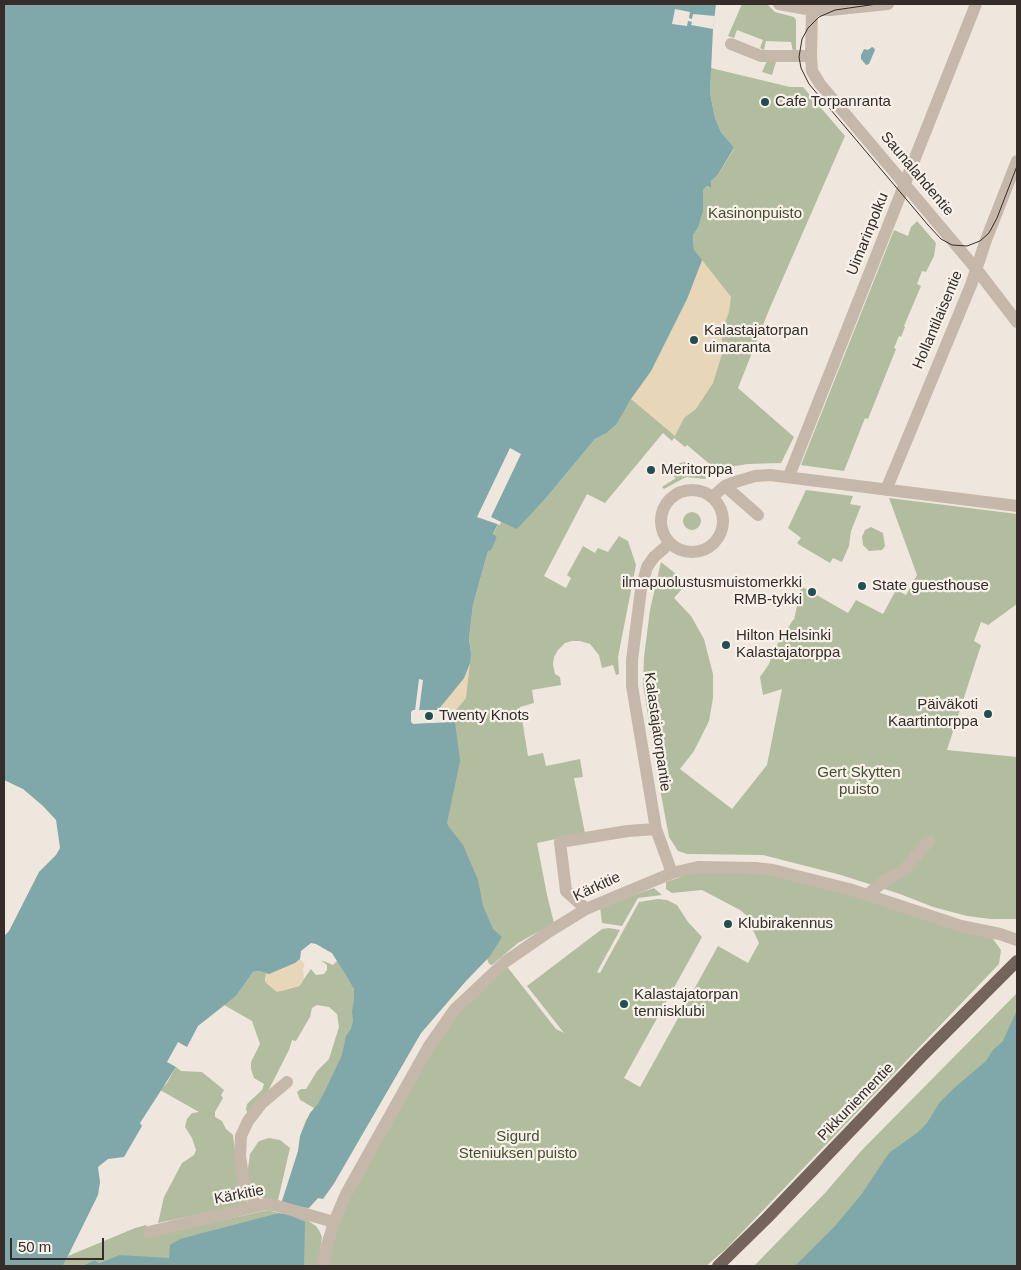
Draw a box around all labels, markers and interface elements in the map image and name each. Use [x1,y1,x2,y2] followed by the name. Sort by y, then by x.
[775,93,891,111] place label: Cafe Torpanranta
[759,96,771,108] marker: Cafe Torpanranta
[877,128,957,220] street label: Saunalahdentie
[843,190,893,278] street label: Uimarinpolku
[708,205,802,223] park label: Kasinonpuisto
[909,268,967,372] street label: Hollantilaisentie
[704,322,808,357] place label: Kalastajatorpan uimaranta
[688,334,700,346] marker: Kalastajatorpan uimaranta
[661,461,733,479] place label: Meritorppa
[645,464,657,476] marker: Meritorppa
[622,574,802,609] place label: ilmapuolustusmuistomerkki RMB-tykki
[872,577,989,595] place label: State guesthouse
[856,580,868,592] marker: State guesthouse
[806,586,818,598] marker: ilmapuolustusmuistomerkki RMB-tykki
[736,627,840,662] place label: Hilton Helsinki Kalastajatorppa
[720,639,732,651] marker: Hilton Helsinki Kalastajatorppa
[640,671,674,793] street label: Kalastajatorpantie
[888,696,978,731] place label: Päiväkoti Kaartintorppa
[439,707,529,725] place label: Twenty Knots
[982,708,994,720] marker: Päiväkoti Kaartintorppa
[423,710,435,722] marker: Twenty Knots
[817,764,901,799] park label: Gert Skytten puisto
[571,868,623,906] street label: Kärkitie
[738,915,833,933] place label: Klubirakennus
[722,918,734,930] marker: Klubirakennus
[634,986,738,1021] place label: Kalastajatorpan tennisklubi
[618,998,630,1010] marker: Kalastajatorpan tennisklubi
[814,1059,898,1145] street label: Pikkuniementie
[459,1128,577,1163] park label: Sigurd Steniuksen puisto
[213,1181,265,1209] street label: Kärkitie
[12,1228,106,1260] scale bar
[18,1238,51,1255] text: 50 m

